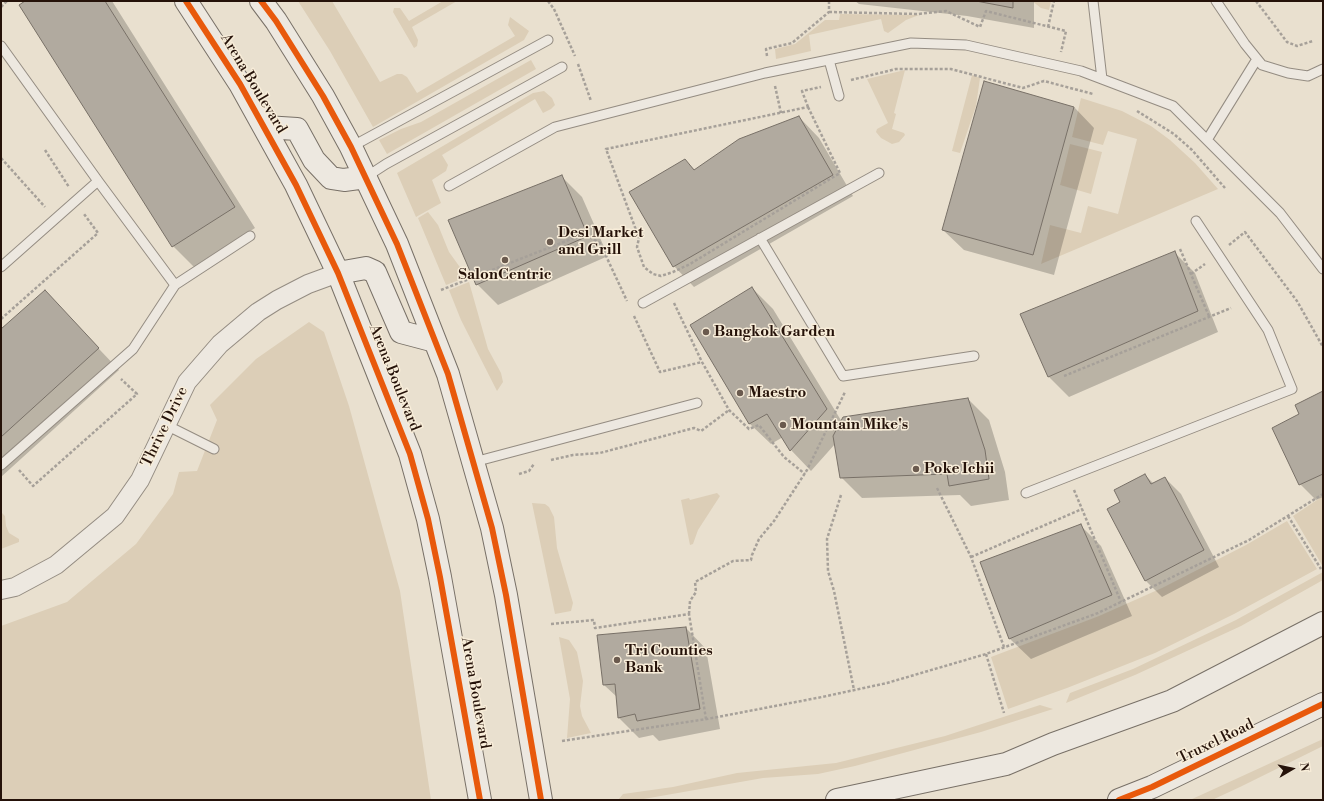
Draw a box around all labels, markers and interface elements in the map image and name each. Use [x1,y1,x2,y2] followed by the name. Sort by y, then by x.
[216,31,290,137] street label: Arena Boulevard
[558,224,643,259] place label: Desi Market and Grill
[545,237,555,247] marker: Desi Market and Grill
[500,255,510,265] marker: SalonCentric
[458,266,552,284] place label: SalonCentric
[364,322,424,434] street label: Arena Boulevard
[714,323,835,341] place label: Bangkok Garden
[701,327,711,337] marker: Bangkok Garden
[138,384,192,470] street label: Thrive Drive
[748,384,806,402] place label: Maestro
[735,388,745,398] marker: Maestro
[791,416,908,434] place label: Mountain Mike's
[778,420,788,430] marker: Mountain Mike's
[924,460,994,478] place label: Poke Ichii
[911,464,921,474] marker: Poke Ichii
[456,636,494,750] street label: Arena Boulevard
[625,642,713,677] place label: Tri Counties Bank
[612,655,622,665] marker: Tri Counties Bank
[1175,716,1257,768] street label: Truxel Road
[1272,749,1312,789] north arrow
[1296,762,1311,773] text: N

